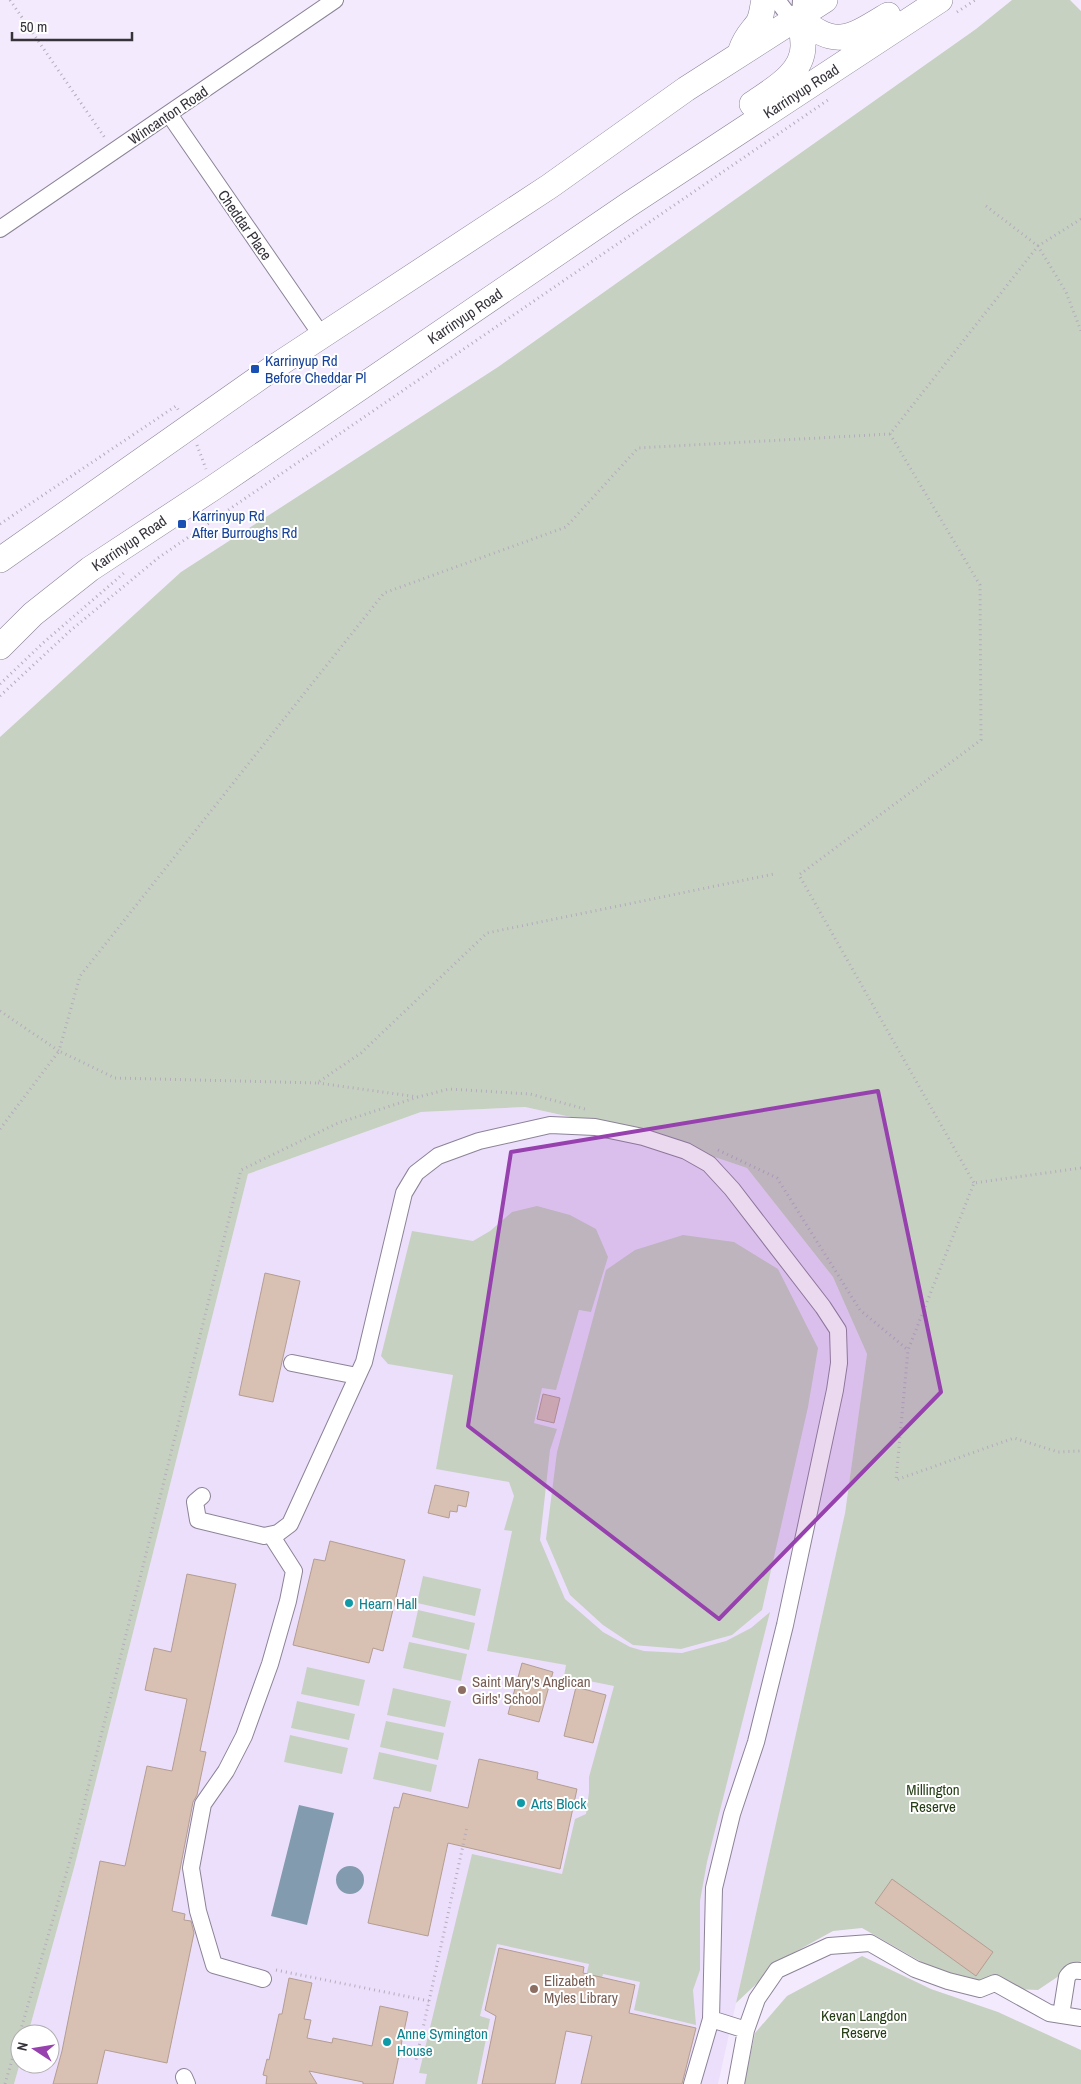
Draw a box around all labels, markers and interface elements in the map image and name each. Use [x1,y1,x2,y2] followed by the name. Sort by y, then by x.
[12,10,132,42] scale bar
[20,16,47,37] text: 50 m
[759,59,843,123] street label: Karrinyup Road
[124,81,212,149] street label: Wincanton Road
[213,186,277,264] street label: Cheddar Place
[423,283,507,349] street label: Karrinyup Road
[265,350,366,388] place label: Karrinyup Rd Before Cheddar Pl
[249,363,261,375] marker: Karrinyup Rd Before Cheddar Pl
[191,505,297,543] place label: Karrinyup Rd After Burroughs Rd
[87,510,171,576] street label: Karrinyup Road
[176,518,188,530] marker: Karrinyup Rd After Burroughs Rd
[359,1593,417,1614] place label: Hearn Hall
[343,1597,355,1609] marker: Hearn Hall
[472,1671,591,1709] place label: Saint Mary's Anglican Girls' School
[456,1684,468,1696] marker: Saint Mary's Anglican Girls' School
[906,1779,960,1817] park label: Millington Reserve
[530,1793,587,1814] place label: Arts Block
[515,1797,527,1809] marker: Arts Block
[544,1970,619,2008] place label: Elizabeth Myles Library
[528,1983,540,1995] marker: Elizabeth Myles Library
[821,2005,907,2043] park label: Kevan Langdon Reserve
[396,2023,488,2061] place label: Anne Symington House
[10,2024,60,2074] north arrow
[381,2036,393,2048] marker: Anne Symington House
[13,2040,32,2052] text: N

